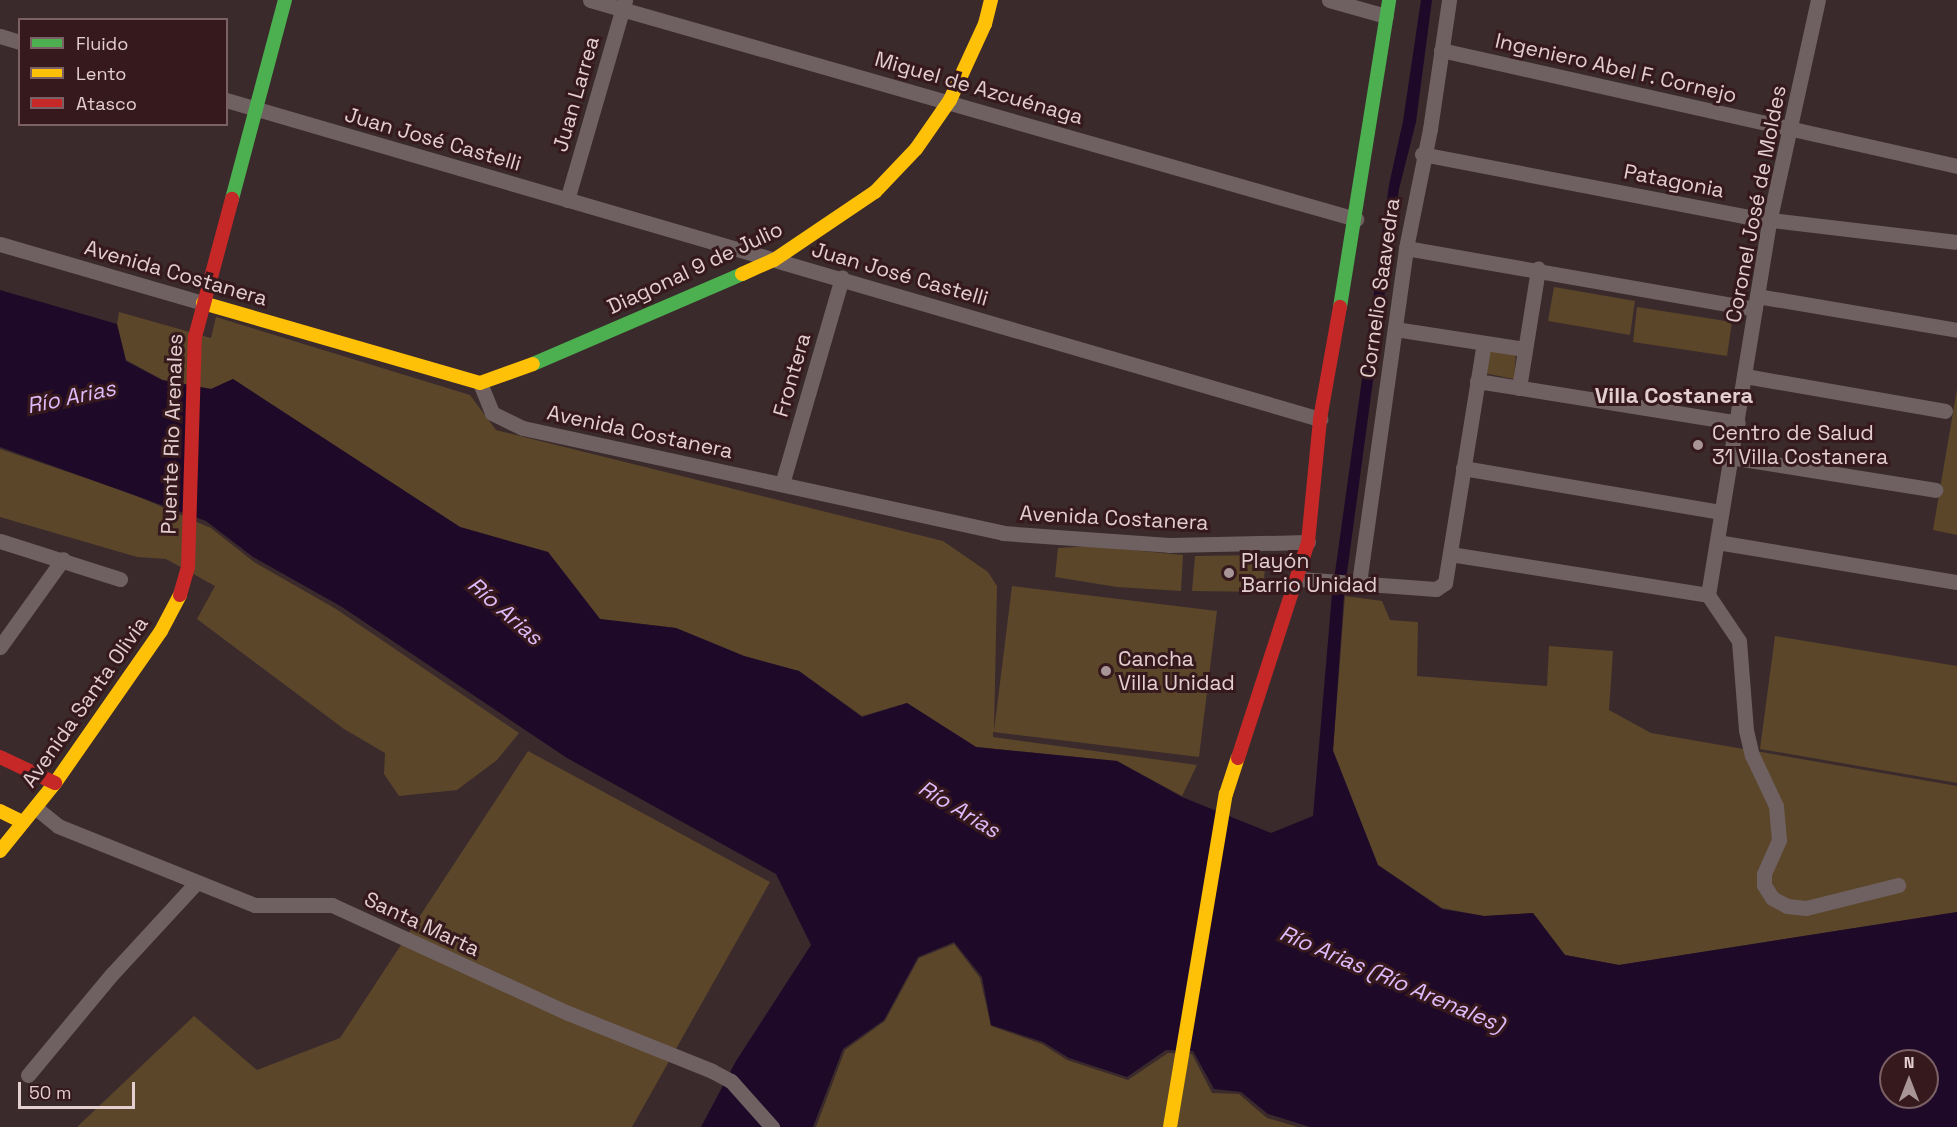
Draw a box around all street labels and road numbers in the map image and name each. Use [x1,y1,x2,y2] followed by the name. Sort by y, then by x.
[1492,28,1740,108] street label: Ingeniero Abel F. Cornejo
[548,34,604,154] street label: Juan Larrea
[872,46,1086,130] street label: Miguel de Azcuénaga
[1721,83,1791,325] street label: Coronel José de Moldes
[342,102,524,176] street label: Juan José Castelli
[1622,159,1726,203] street label: Patagonia
[1355,196,1405,380] street label: Cornelio Saavedra
[603,216,787,320] street label: Diagonal 9 de Julio
[82,235,270,311] street label: Avenida Costanera
[809,237,991,311] street label: Juan José Castelli
[768,330,816,420] street label: Frontera
[156,333,188,535] street label: Puente Rio Arenales
[545,400,735,464] street label: Avenida Costanera
[1019,500,1209,536] street label: Avenida Costanera
[17,612,153,792] street label: Avenida Santa Olivia
[360,886,484,962] street label: Santa Marta

